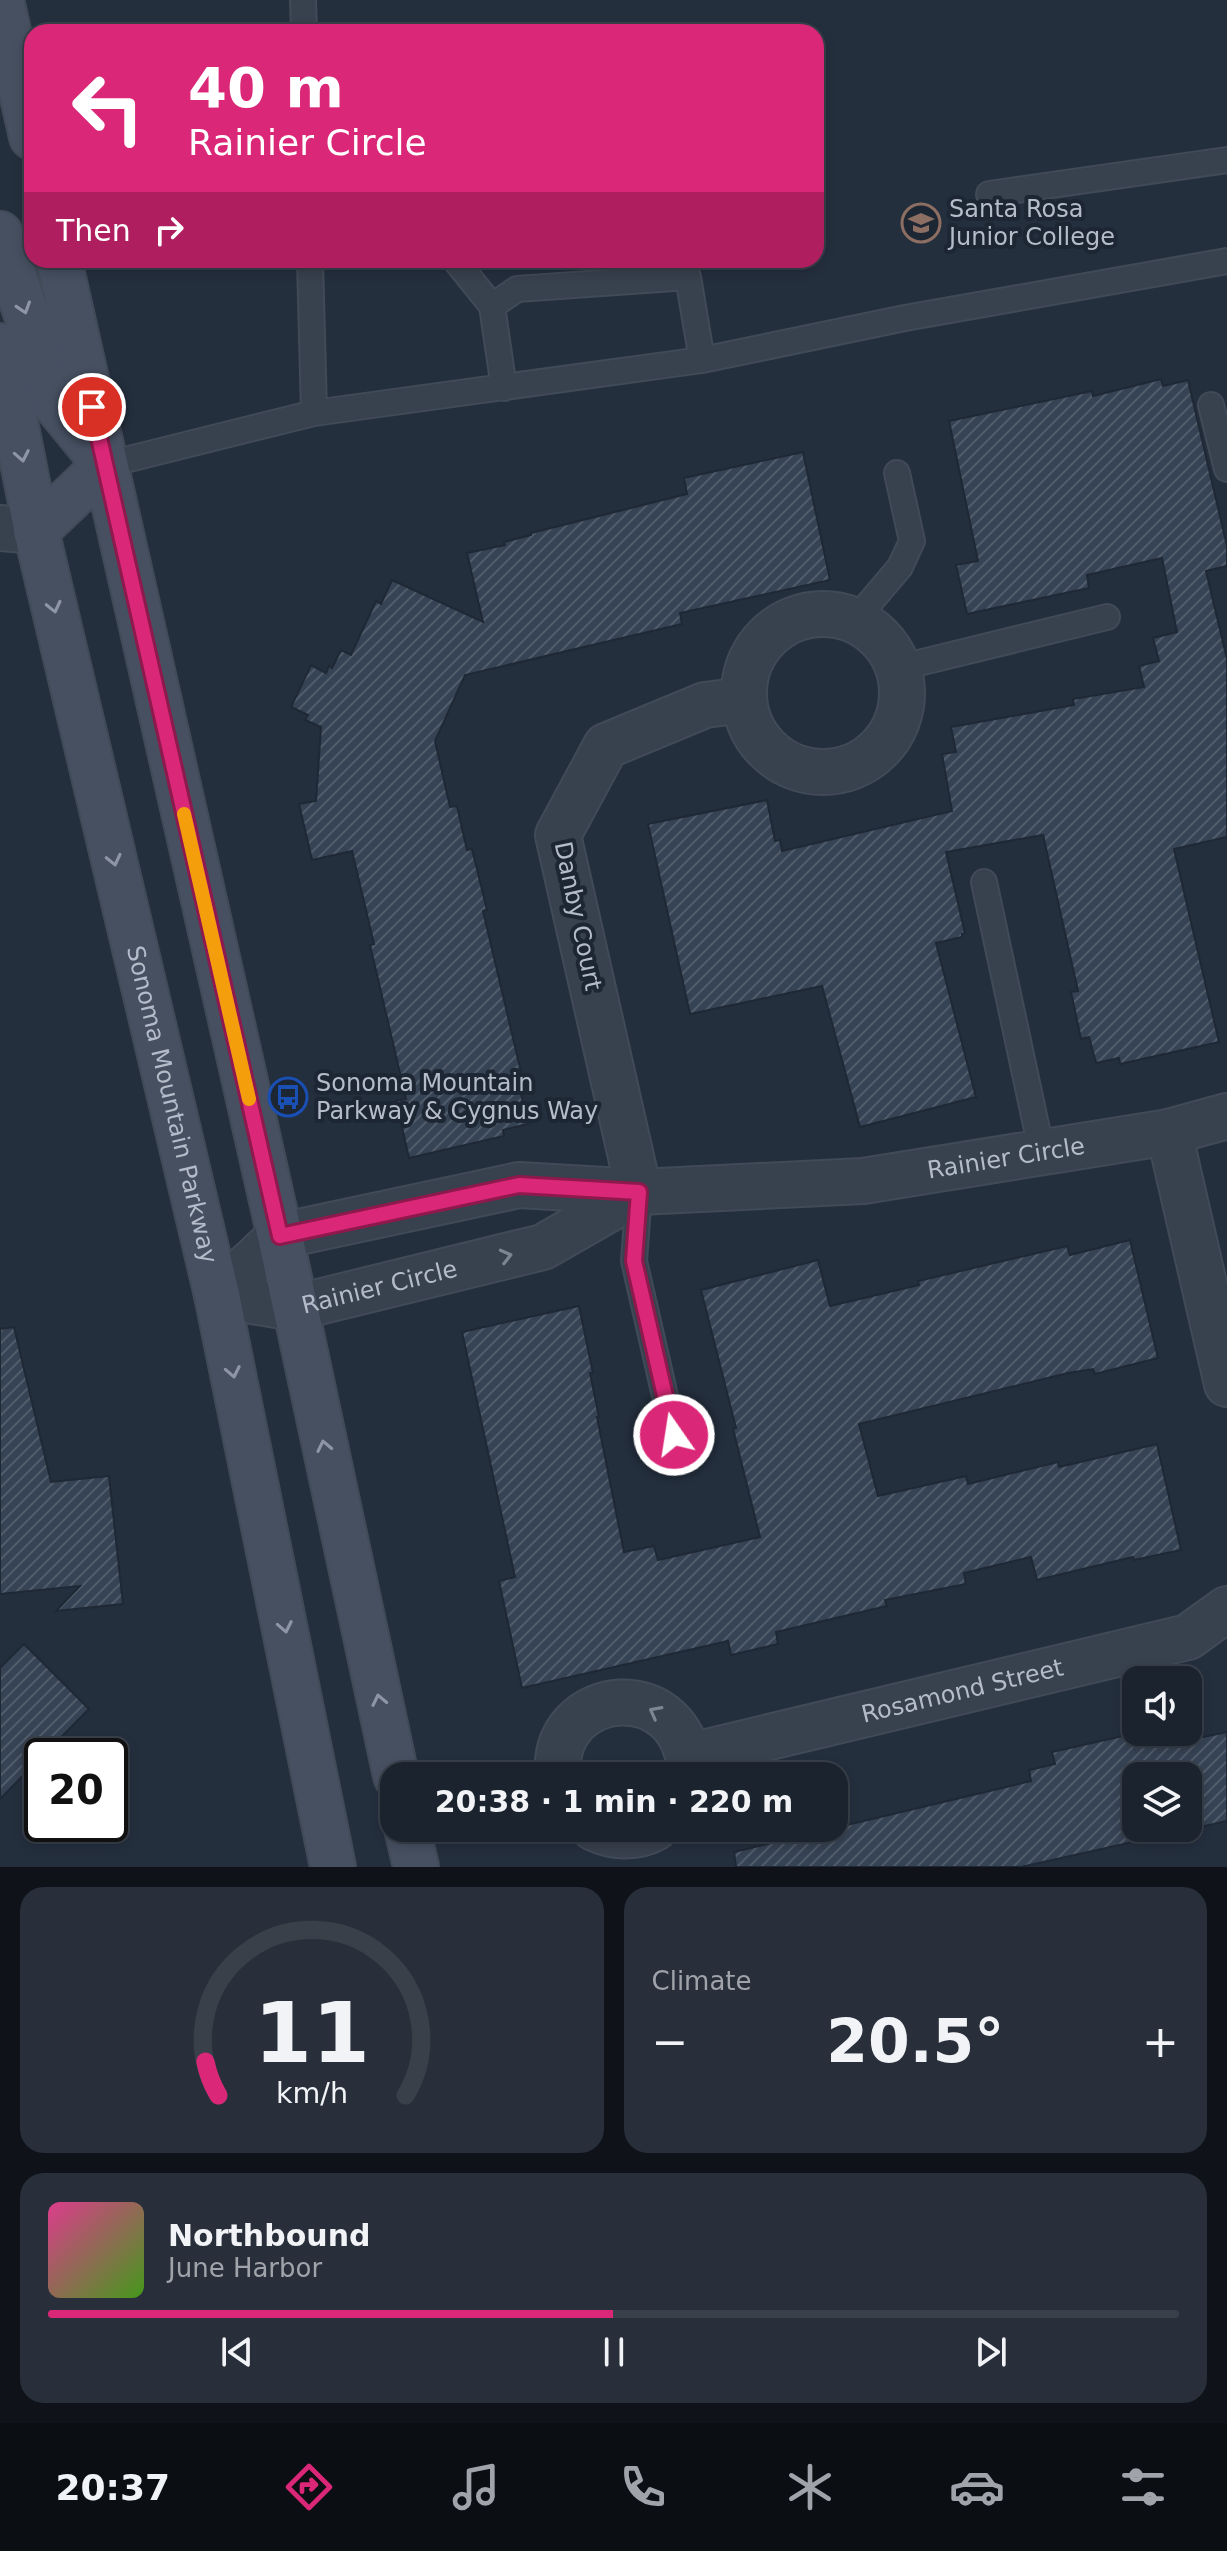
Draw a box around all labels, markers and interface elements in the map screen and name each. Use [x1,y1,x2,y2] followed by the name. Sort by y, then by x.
[188,55,344,120] text: 40 m
[56,56,160,160] icon: left
[188,122,427,163] text: Rainier Circle
[947,195,1115,251] place label: Santa Rosa Junior College
[900,202,942,244] school or university icon: Santa Rosa Junior College
[147,208,191,252] icon: right
[56,213,131,248] text: Then
[15,300,31,314] one-way arrow
[58,373,126,441] pin
[70,385,114,429] icon: arrive
[13,449,30,463] one-way arrow
[45,600,62,614] one-way arrow
[549,839,607,993] street label: Danby Court
[105,853,122,867] one-way arrow
[121,943,223,1266] street label: Sonoma Mountain Parkway
[316,1069,598,1125] place label: Sonoma Mountain Parkway & Cygnus Way
[267,1076,309,1118] bus stop icon: Sonoma Mountain Parkway & Cygnus Way
[925,1132,1087,1185] street label: Rainier Circle
[499,1248,512,1265] one-way arrow
[299,1255,460,1320] street label: Rainier Circle
[224,1364,241,1378] one-way arrow
[632,1393,716,1477] position arrow
[316,1439,333,1453] one-way arrow
[275,1620,292,1633] one-way arrow
[859,1653,1066,1729] street label: Rosamond Street
[1122,1666,1202,1842] map controls
[1122,1666,1202,1746] button: sound
[371,1693,388,1707] one-way arrow
[649,1707,664,1722] one-way arrow
[24,1738,128,1842] speed limit sign: 20
[1122,1762,1202,1842] button: layers
[435,1784,793,1819] text: 20:38 · 1 min · 220 m
[652,1966,752,1996] text: Climate
[254,1985,370,2082] text: 11
[826,2006,1004,2076] text: 20.5°
[652,2016,688,2067] text: −
[1142,2016,1179,2067] text: +
[276,2076,348,2110] text: km/h
[168,2218,371,2253] text: Northbound
[168,2253,322,2283] text: June Harbor
[215,2330,259,2374] icon: previous
[592,2330,636,2374] icon: pause
[969,2330,1013,2374] icon: next
[281,2459,337,2515] icon: directions
[448,2459,504,2515] icon: music
[615,2459,671,2515] icon: phone
[782,2459,838,2515] icon: climate
[949,2459,1005,2515] icon: car
[1115,2459,1171,2515] icon: filters
[55,2467,170,2508] text: 20:37

